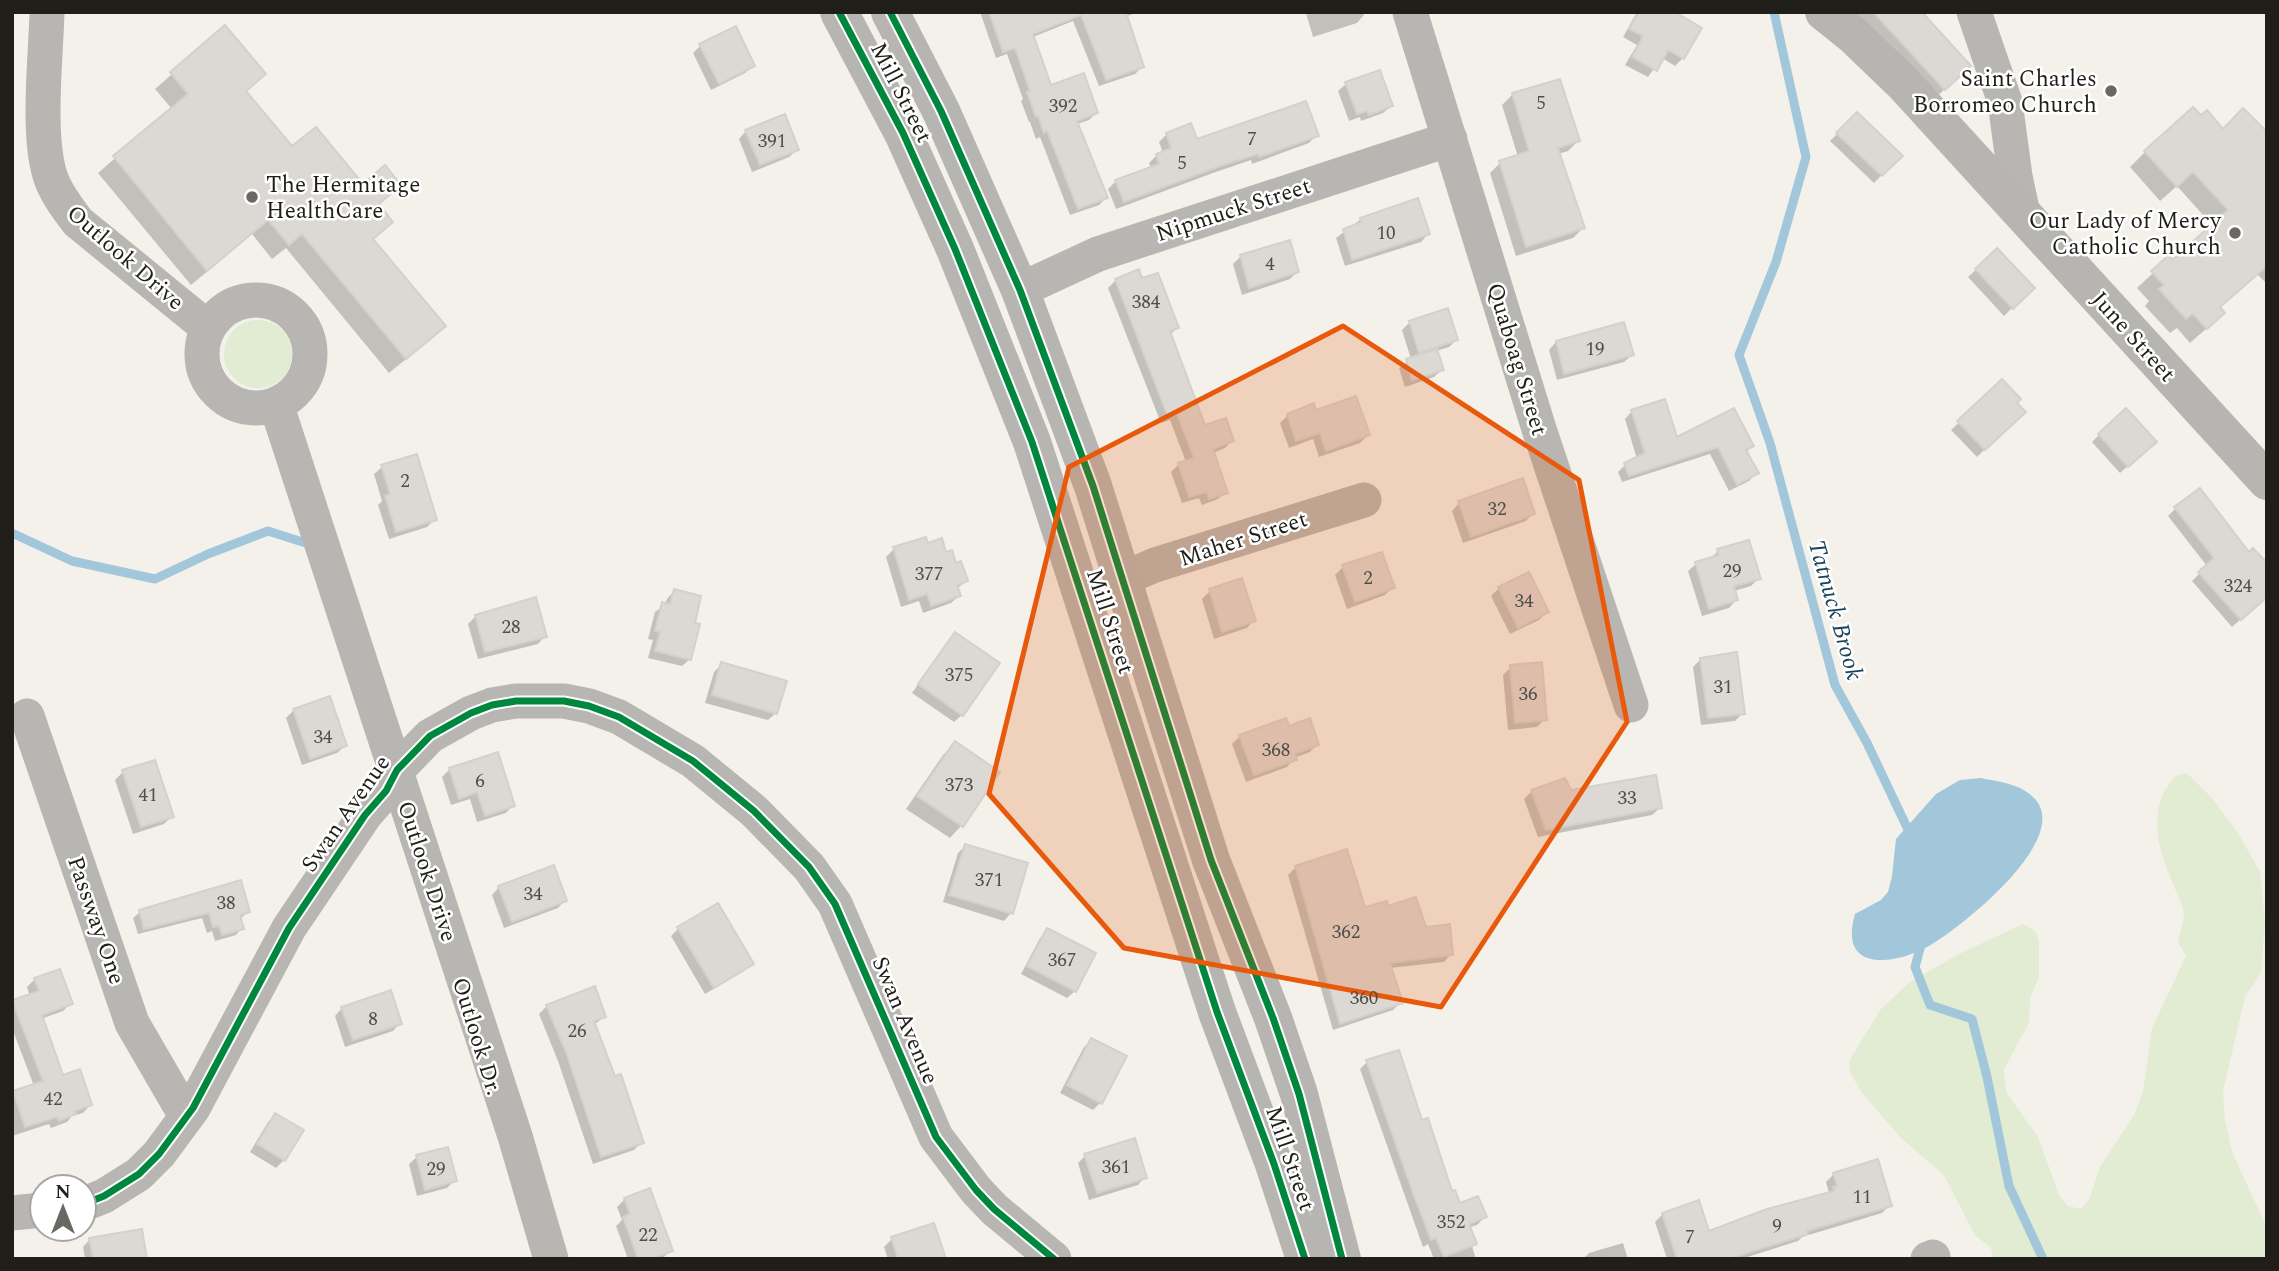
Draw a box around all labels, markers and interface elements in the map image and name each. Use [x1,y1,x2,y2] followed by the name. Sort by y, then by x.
[860,36,941,149] street label: Mill Street
[1913,62,2097,123] place label: Saint Charles Borromeo Church
[2103,83,2119,99] marker: Saint Charles Borromeo Church
[1536,89,1546,118] house number: 5
[1049,92,1077,121] house number: 392
[1247,125,1257,154] house number: 7
[758,127,786,156] house number: 391
[1177,149,1187,178] house number: 5
[266,168,420,229] place label: The Hermitage HealthCare
[1151,169,1316,252] street label: Nipmuck Street
[244,189,260,205] marker: The Hermitage HealthCare
[58,197,192,319] street label: Outlook Drive
[2029,204,2222,265] place label: Our Lady of Mercy Catholic Church
[1376,219,1396,248] house number: 10
[2227,225,2243,241] marker: Our Lady of Mercy Catholic Church
[1265,250,1275,279] house number: 4
[1477,279,1556,440] street label: Quaboag Street
[2082,284,2183,390] street label: June Street
[1132,288,1161,317] house number: 384
[1585,335,1605,364] house number: 19
[400,467,410,496] house number: 2
[1487,495,1507,524] house number: 32
[1175,502,1312,577] street label: Maher Street
[1798,536,1872,685] water label: Tatnuck Brook
[1722,557,1742,586] house number: 29
[915,560,943,589] house number: 377
[1076,564,1143,679] street label: Mill Street
[1363,564,1373,593] house number: 2
[2224,572,2253,601] house number: 324
[1514,587,1534,616] house number: 34
[501,613,521,642] house number: 28
[945,661,973,690] house number: 375
[1713,673,1733,702] house number: 31
[1518,680,1538,709] house number: 36
[313,723,333,752] house number: 34
[1262,736,1290,765] house number: 368
[293,748,400,880] street label: Swan Avenue
[475,767,485,796] house number: 6
[945,771,974,800] house number: 373
[138,781,158,810] house number: 41
[1617,784,1637,813] house number: 33
[387,797,466,946] street label: Outlook Drive
[57,852,134,989] street label: Passway One
[975,866,1003,895] house number: 371
[523,880,543,909] house number: 34
[216,889,236,918] house number: 38
[1332,918,1360,947] house number: 362
[1048,946,1076,975] house number: 367
[862,951,947,1090] street label: Swan Avenue
[442,973,511,1100] street label: Outlook Dr.
[1350,984,1378,1013] house number: 360
[368,1005,378,1034] house number: 8
[567,1017,587,1046] house number: 26
[43,1085,63,1114] house number: 42
[1255,1101,1324,1216] street label: Mill Street
[1102,1153,1130,1182] house number: 361
[426,1155,446,1184] house number: 29
[28,1173,98,1243] north arrow
[55,1178,71,1207] text: N
[1852,1183,1872,1212] house number: 11
[1437,1208,1465,1237] house number: 352
[1772,1212,1782,1241] house number: 9
[638,1221,658,1250] house number: 22
[1685,1223,1695,1252] house number: 7

